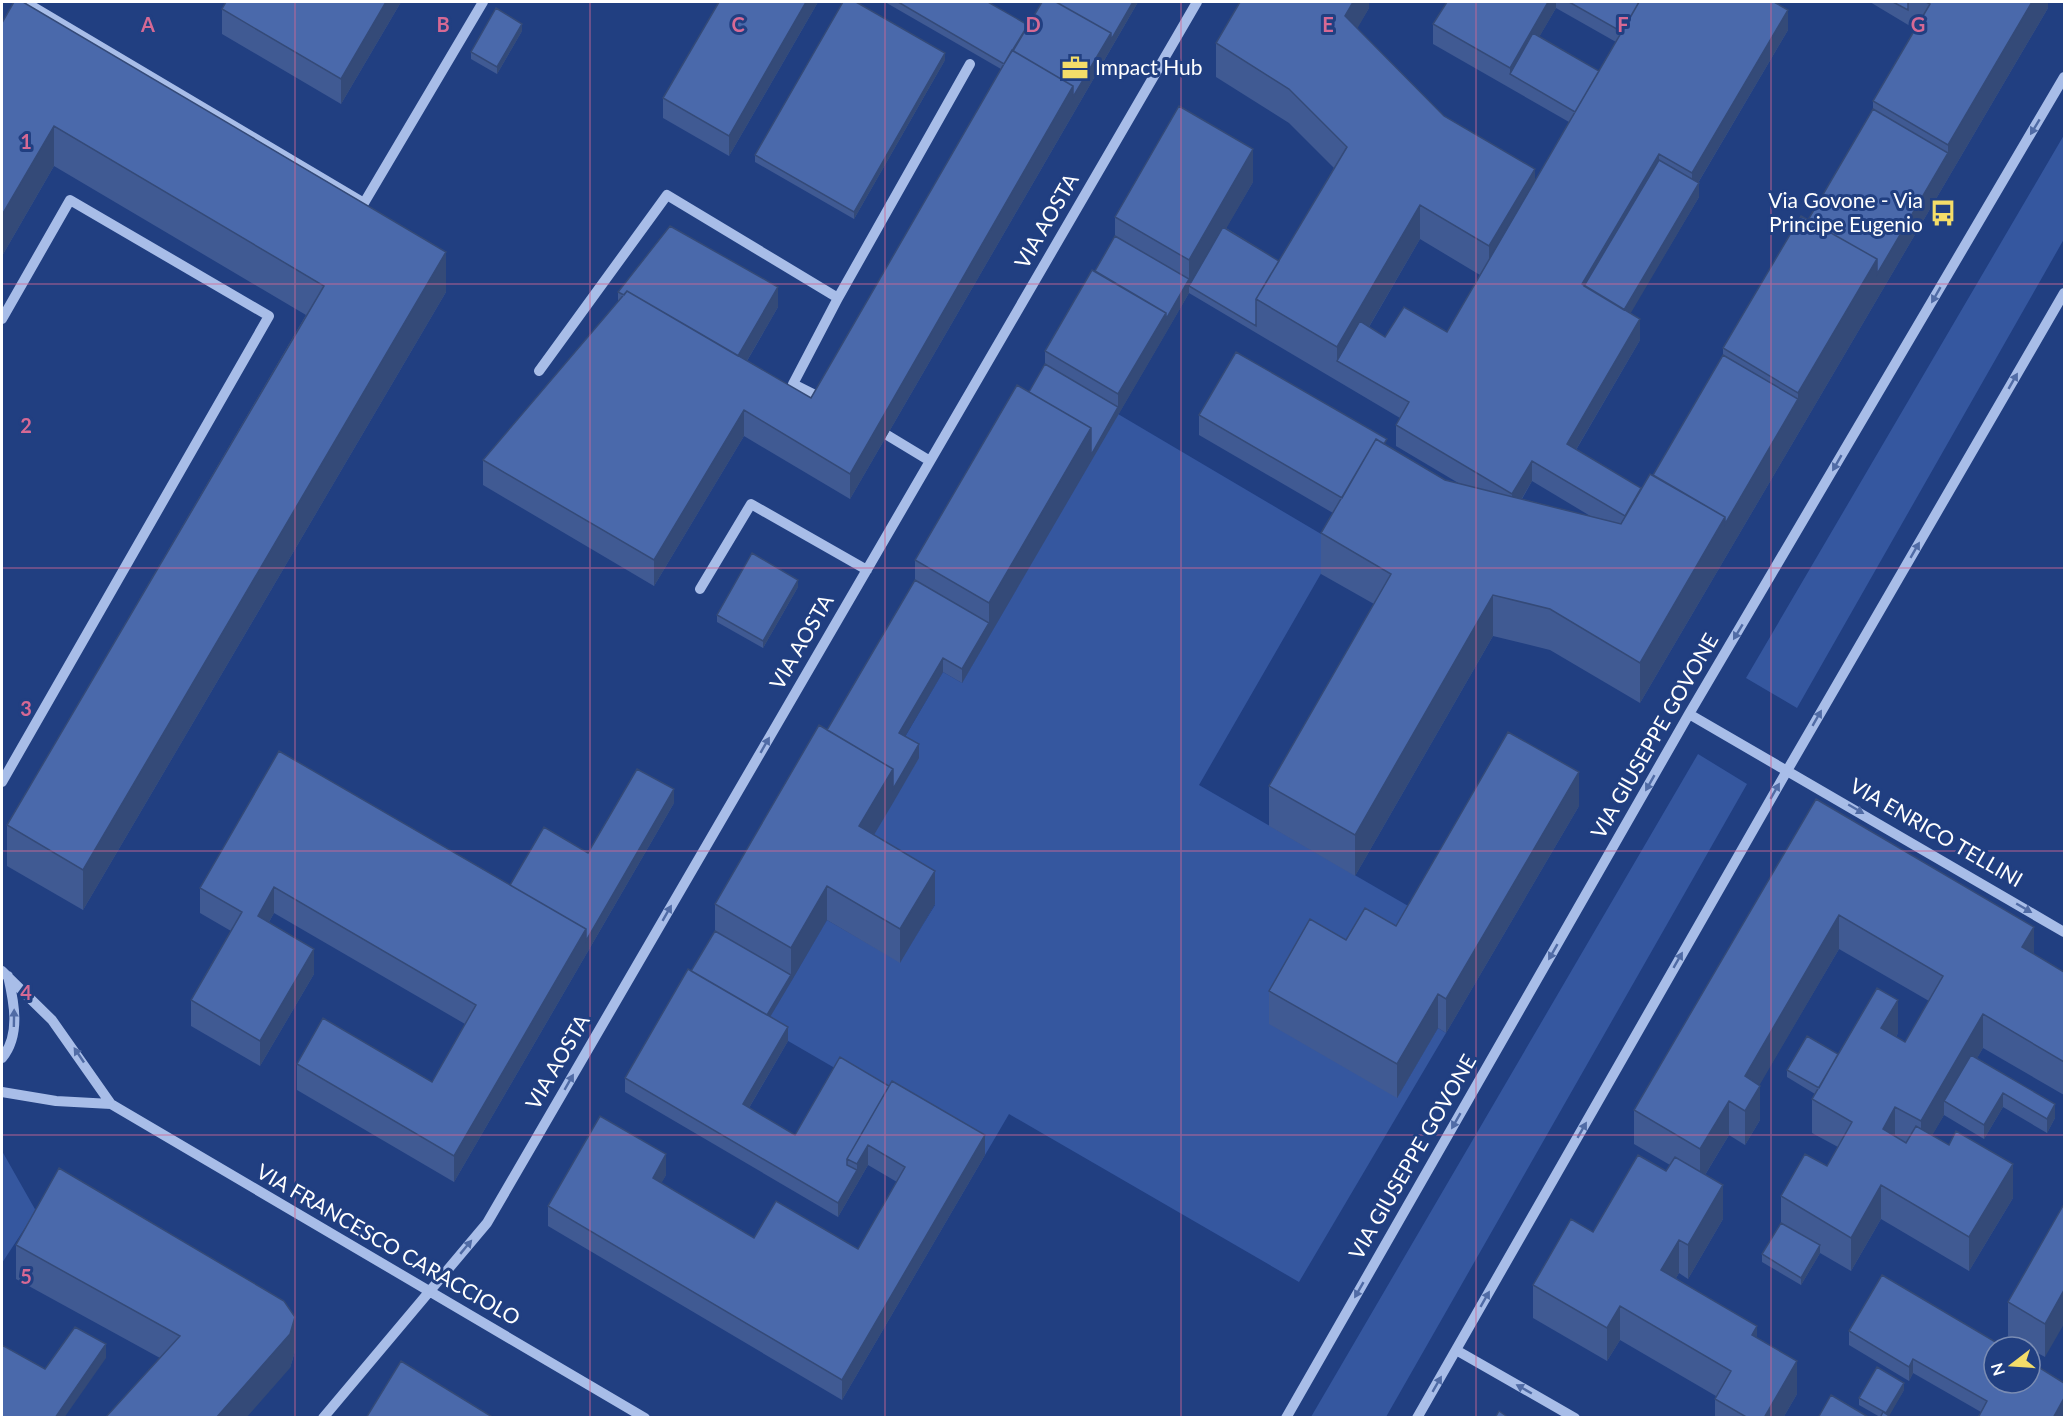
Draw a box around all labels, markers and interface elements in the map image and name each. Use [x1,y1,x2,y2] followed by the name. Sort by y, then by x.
[140,12,155,36] text: A
[436,12,450,36] text: B
[731,12,745,36] text: C
[1025,12,1041,36] text: D
[1322,12,1334,36] text: E
[1617,12,1629,36] text: F
[1911,12,1925,36] text: G
[1060,53,1090,83] office icon: Impact Hub
[1095,54,1202,79] place label: Impact Hub
[2029,119,2040,135] one-way arrow
[20,129,32,153] text: 1
[1009,168,1083,272] street label: VIA AOSTA
[1768,187,1923,236] place label: Via Govone - Via Principe Eugenio
[1928,198,1958,228] bus stop icon: Via Govone - Via Principe Eugenio
[1930,287,1941,303] one-way arrow
[2008,373,2019,389] one-way arrow
[20,413,32,437] text: 2
[1832,455,1842,472] one-way arrow
[1910,541,1920,558] one-way arrow
[764,589,838,693] street label: VIA AOSTA
[1733,623,1743,640] one-way arrow
[1585,628,1723,842] street label: VIA GIUSEPPE GOVONE
[20,696,32,720] text: 3
[1812,709,1822,726] one-way arrow
[760,736,770,753] one-way arrow
[1846,772,2028,891] street label: VIA ENRICO TELLINI
[1645,775,1655,792] one-way arrow
[1770,782,1780,799] one-way arrow
[1848,804,1865,814] one-way arrow
[2016,903,2033,913] one-way arrow
[662,904,672,921] one-way arrow
[1548,944,1558,961] one-way arrow
[1673,952,1683,969] one-way arrow
[20,980,32,1004] text: 4
[9,1008,19,1027] one-way arrow
[520,1009,594,1113] street label: VIA AOSTA
[73,1048,85,1064] one-way arrow
[1343,1049,1481,1263] street label: VIA GIUSEPPE GOVONE
[564,1073,574,1090] one-way arrow
[1451,1113,1461,1130] one-way arrow
[1577,1121,1587,1138] one-way arrow
[252,1158,525,1330] street label: VIA FRANCESCO CARACCIOLO
[459,1240,472,1255] one-way arrow
[20,1264,32,1288] text: 5
[1354,1282,1364,1299] one-way arrow
[1480,1291,1491,1307] one-way arrow
[1982,1335,2042,1395] north arrow
[1986,1361,2008,1378] text: N
[1431,1376,1442,1392] one-way arrow
[1516,1383,1532,1394] one-way arrow

